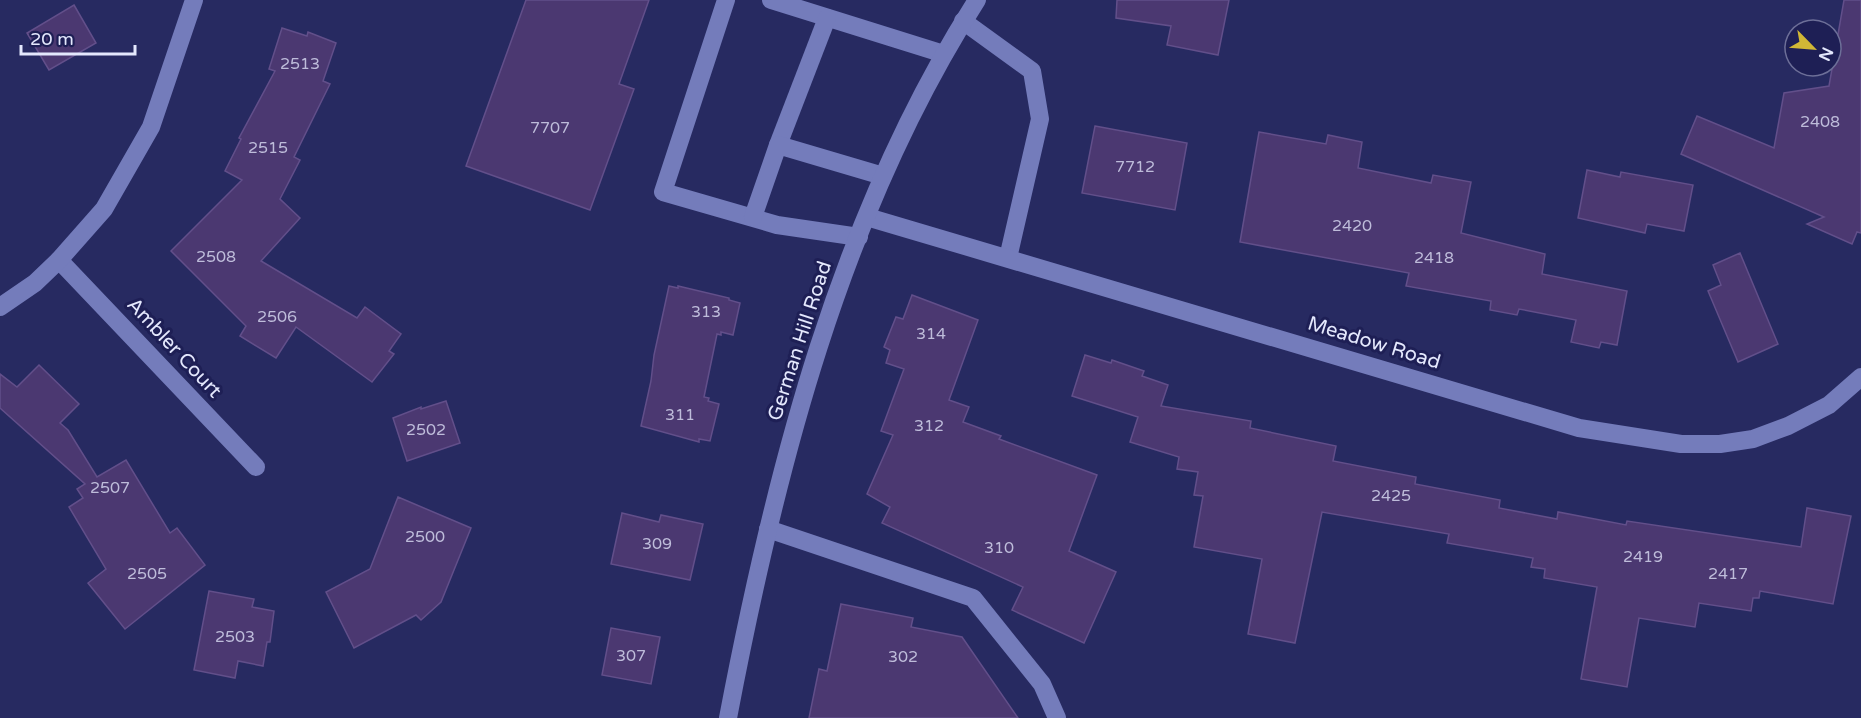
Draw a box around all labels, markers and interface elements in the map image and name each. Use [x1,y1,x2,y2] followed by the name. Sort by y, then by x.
[21,18,135,56] scale bar
[1783,18,1843,78] north arrow
[30,28,74,50] text: 20 m
[1814,44,1837,64] text: N
[280,54,320,74] house number: 2513
[1800,112,1840,132] house number: 2408
[530,118,570,138] house number: 7707
[248,138,288,158] house number: 2515
[1115,157,1155,177] house number: 7712
[1332,216,1372,236] house number: 2420
[196,247,236,267] house number: 2508
[1414,248,1454,268] house number: 2418
[763,258,837,424] street label: German Hill Road
[122,293,227,403] street label: Ambler Court
[691,302,721,322] house number: 313
[257,307,297,327] house number: 2506
[1305,311,1443,375] street label: Meadow Road
[916,324,946,344] house number: 314
[665,405,695,425] house number: 311
[914,416,944,436] house number: 312
[406,420,446,440] house number: 2502
[90,478,130,498] house number: 2507
[1371,486,1411,506] house number: 2425
[405,527,445,547] house number: 2500
[642,534,672,554] house number: 309
[984,538,1014,558] house number: 310
[1623,547,1663,567] house number: 2419
[127,564,167,584] house number: 2505
[1708,564,1748,584] house number: 2417
[215,627,255,647] house number: 2503
[616,646,646,666] house number: 307
[888,647,918,667] house number: 302

